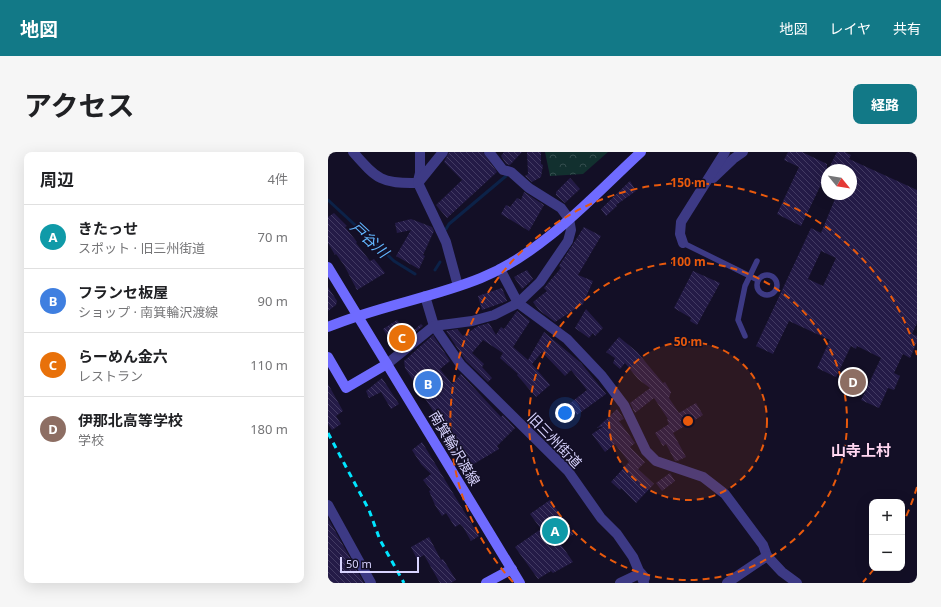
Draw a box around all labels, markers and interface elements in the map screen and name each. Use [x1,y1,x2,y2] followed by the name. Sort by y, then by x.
[20,16,58,42] text: 地図
[779,19,807,38] text: 地図
[829,19,871,38] text: レイヤ
[893,19,921,38] text: 共有
[853,84,917,124] button: 経路
[24,86,135,124] text: アクセス
[821,164,857,200] north arrow
[40,168,74,191] text: 周辺
[268,170,288,188] text: 4件
[670,174,706,191] text: 150 m
[347,216,395,263] water label: 戸谷川
[78,218,138,238] text: きたっせ
[49,228,58,246] text: A
[258,228,288,246] text: 70 m
[78,239,205,257] text: スポット · 旧三州街道
[670,253,706,270] text: 100 m
[78,282,168,302] text: フランセ板屋
[49,292,57,310] text: B
[258,292,288,310] text: 90 m
[78,303,218,321] text: ショップ · 南箕輪沢渡線
[389,323,415,353] pin: C
[674,333,702,350] text: 50 m
[78,346,168,366] text: らーめん金六
[49,356,57,374] text: C
[250,356,288,374] text: 110 m
[78,367,143,385] text: レストラン
[840,367,866,397] pin: D
[415,369,441,399] pin: B
[555,403,575,423] your location
[425,407,485,489] street label: 南箕輪沢渡線
[524,408,586,472] street label: 旧三州街道
[78,410,183,430] text: 伊那北高等学校
[681,414,695,428] centre of rings
[48,420,58,438] text: D
[250,420,288,438] text: 180 m
[78,431,104,449] text: 学校
[831,440,891,460] district label: 山寺上村
[869,499,905,571] map controls
[869,499,905,535] button: +
[542,516,568,546] pin: A
[869,535,905,571] button: −
[340,555,419,574] scale bar
[346,556,372,571] text: 50 m

